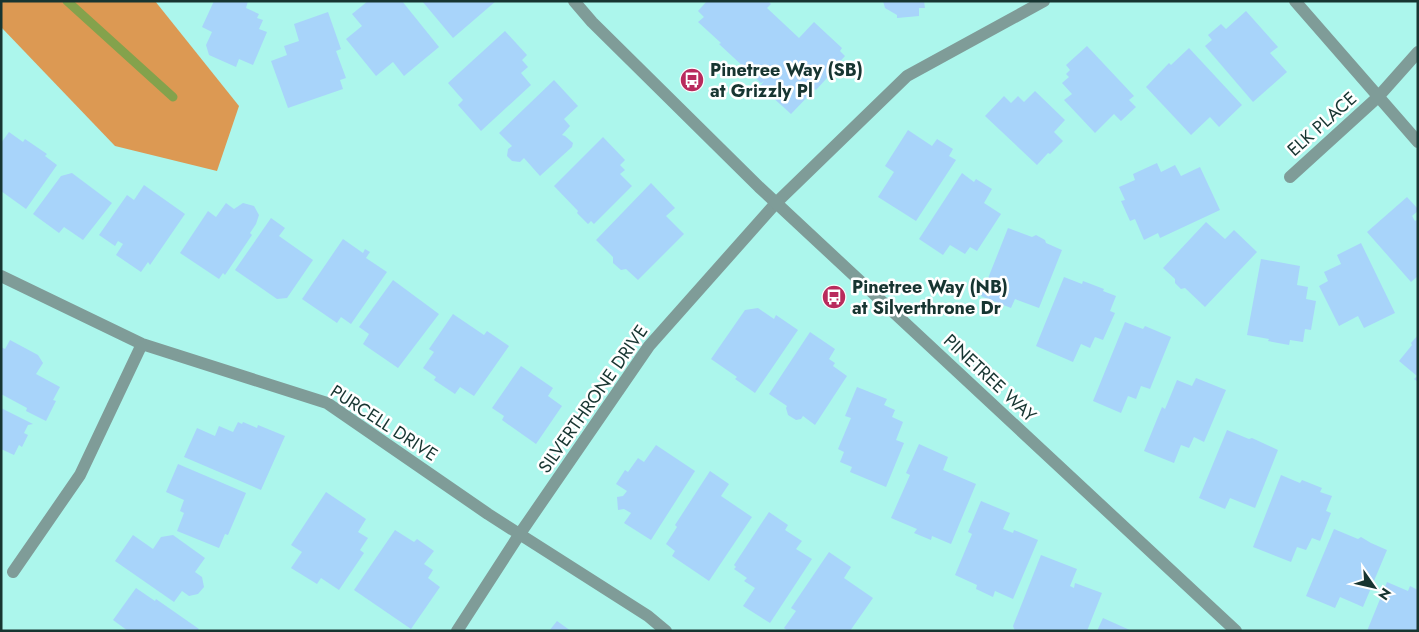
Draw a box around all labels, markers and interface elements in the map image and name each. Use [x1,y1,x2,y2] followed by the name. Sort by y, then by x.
[710,57,863,104] place label: Pinetree Way (SB) at Grizzly Pl
[679,67,705,93] bus stop icon: Pinetree Way (SB) at Grizzly Pl
[1281,86,1363,162] street label: ELK PLACE
[852,274,1008,321] place label: Pinetree Way (NB) at Silverthrone Dr
[821,284,847,310] bus stop icon: Pinetree Way (NB) at Silverthrone Dr
[532,320,654,478] street label: SILVERTHRONE DRIVE
[938,328,1043,429] street label: PINETREE WAY
[325,378,443,468] street label: PURCELL DRIVE
[1349,562,1399,612] north arrow
[1373,584,1396,604] text: N

